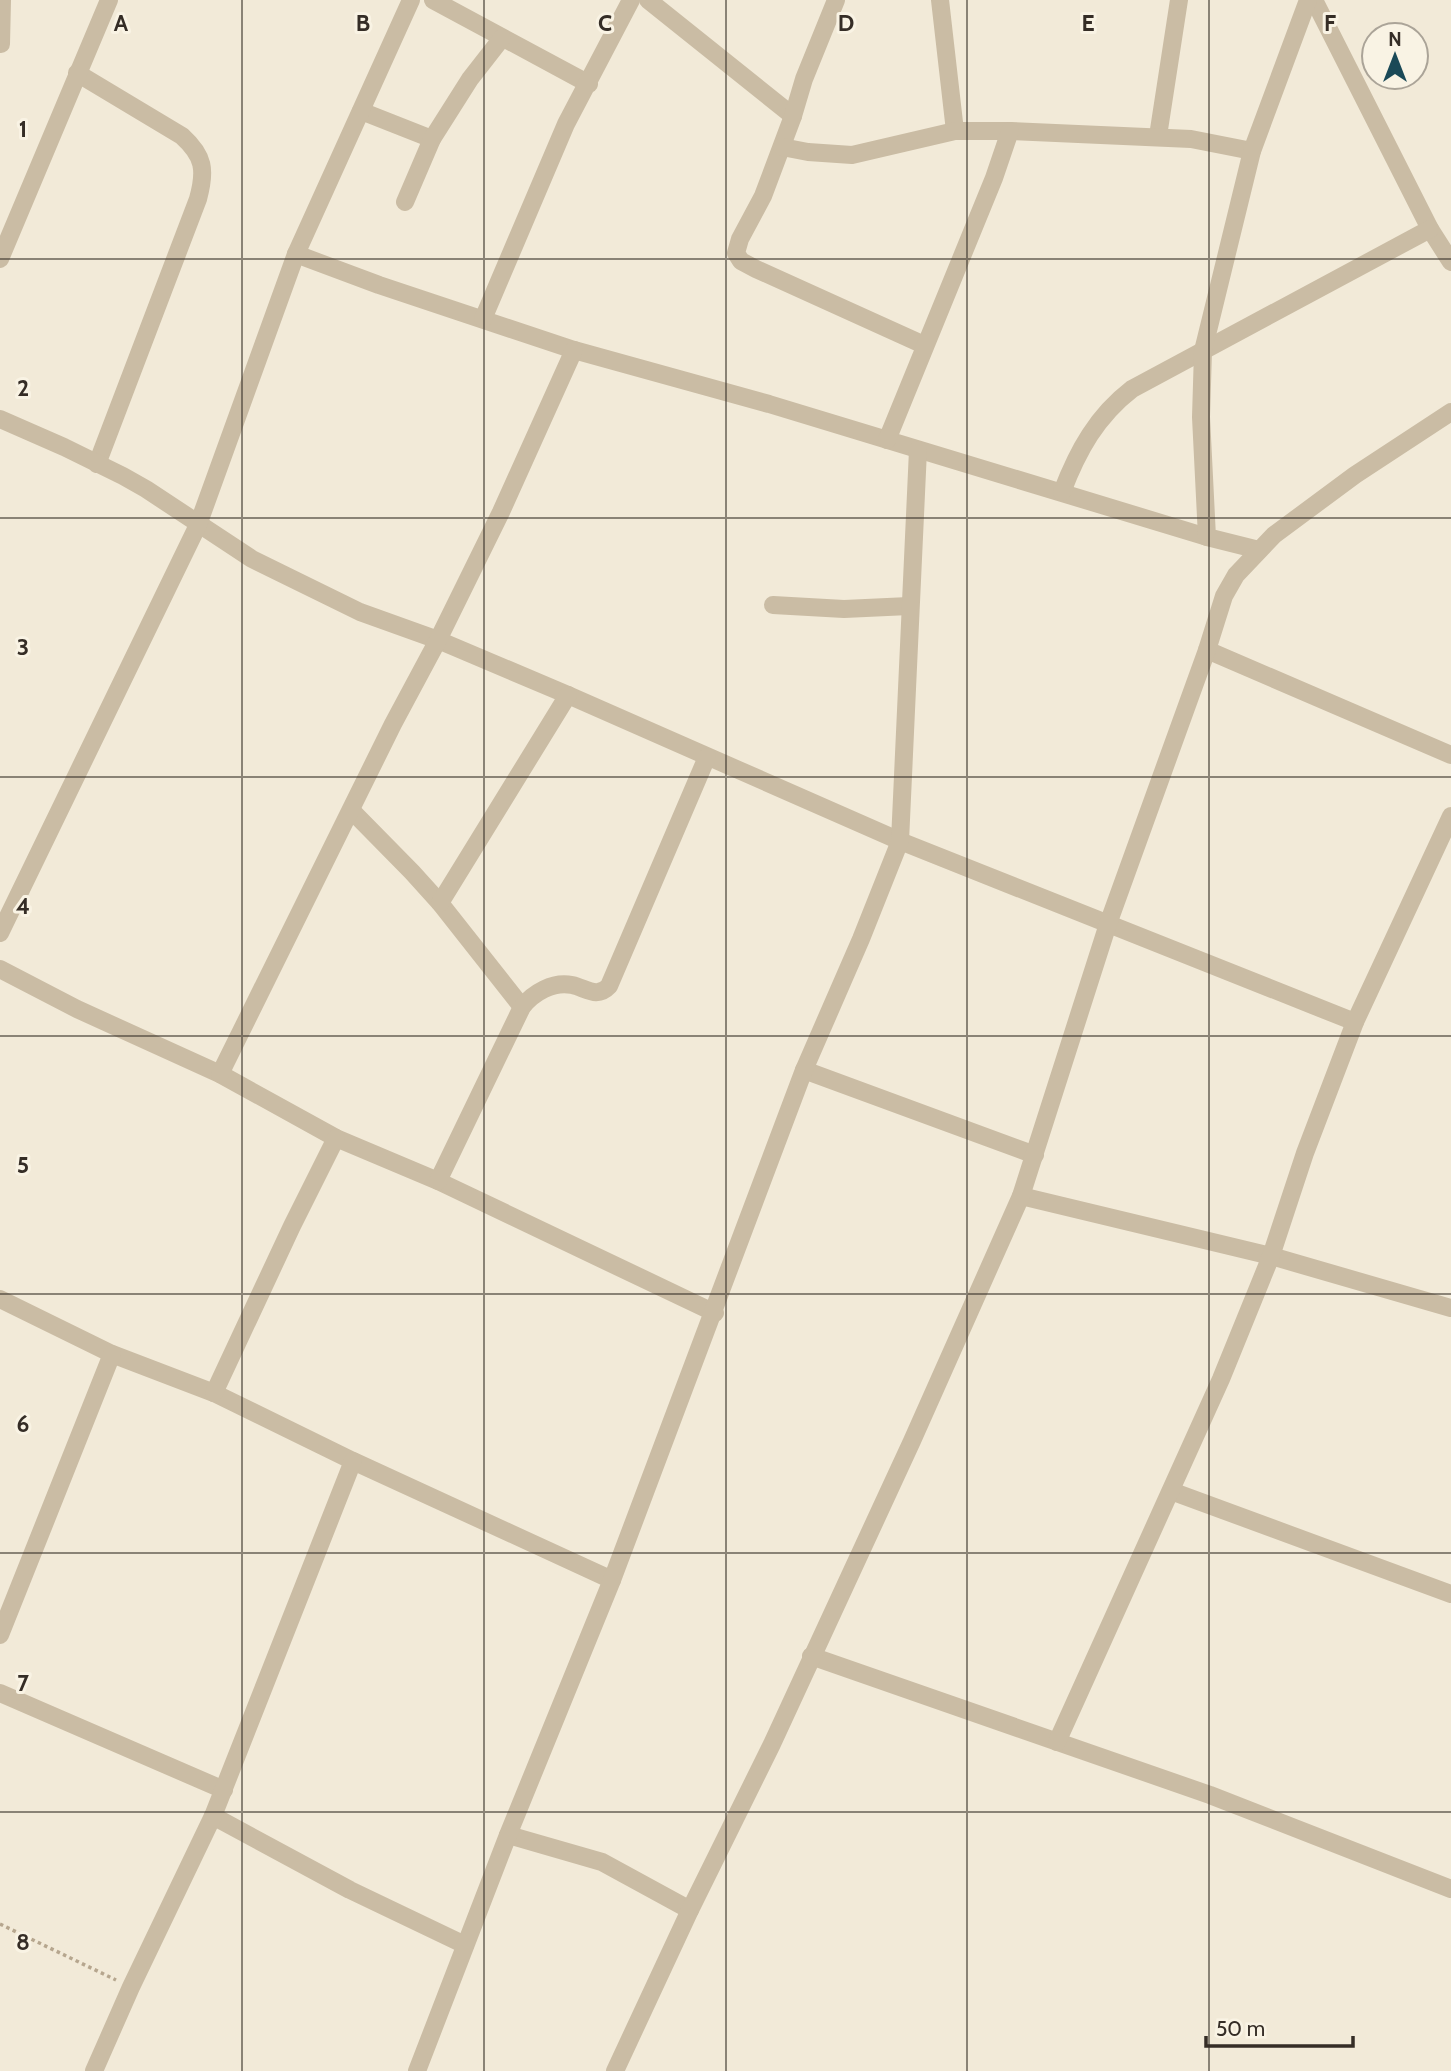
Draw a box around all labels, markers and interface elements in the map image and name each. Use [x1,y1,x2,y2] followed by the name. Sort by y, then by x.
[114,9,129,37] text: A
[356,9,370,37] text: B
[598,9,612,37] text: C
[838,9,854,37] text: D
[1081,9,1095,37] text: E
[1324,9,1336,37] text: F
[1360,21,1430,91] north arrow
[1388,28,1402,51] text: N
[19,115,27,143] text: 1
[17,374,29,402] text: 2
[17,633,29,661] text: 3
[16,892,30,920] text: 4
[17,1151,29,1179] text: 5
[17,1410,29,1438] text: 6
[17,1669,29,1697] text: 7
[16,1928,30,1956] text: 8
[1206,2004,1353,2048] scale bar
[1216,2016,1265,2041] text: 50 m

